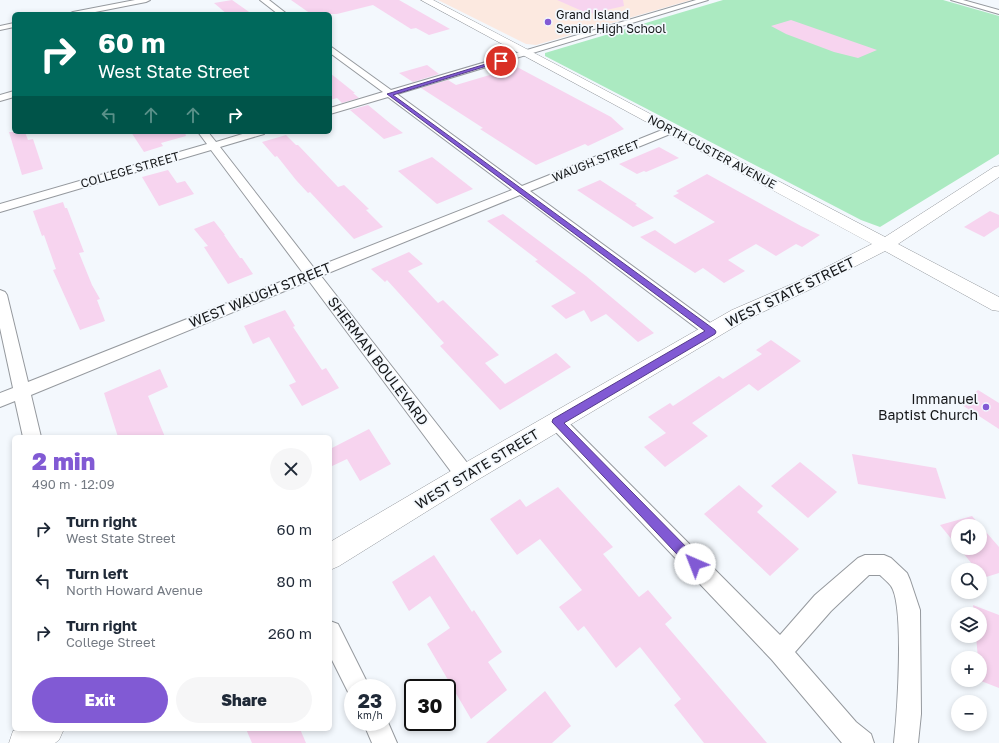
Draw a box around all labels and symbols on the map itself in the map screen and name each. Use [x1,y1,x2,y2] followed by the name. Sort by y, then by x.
[556,7,666,36] place label: Grand Island Senior High School
[543,17,553,27] marker: Grand Island Senior High School
[484,44,518,78] pin
[645,111,779,192] street label: NORTH CUSTER AVENUE
[550,136,642,185] street label: WAUGH STREET
[79,148,182,191] street label: COLLEGE STREET
[723,253,857,330] street label: WEST STATE STREET
[186,258,334,331] street label: WEST WAUGH STREET
[324,293,432,428] street label: SHERMAN BOULEVARD
[878,390,978,423] place label: Immanuel Baptist Church
[981,402,991,412] marker: Immanuel Baptist Church
[412,425,542,512] street label: WEST STATE STREET
[674,543,716,585] position arrow
[404,679,456,731] speed limit sign: 30

